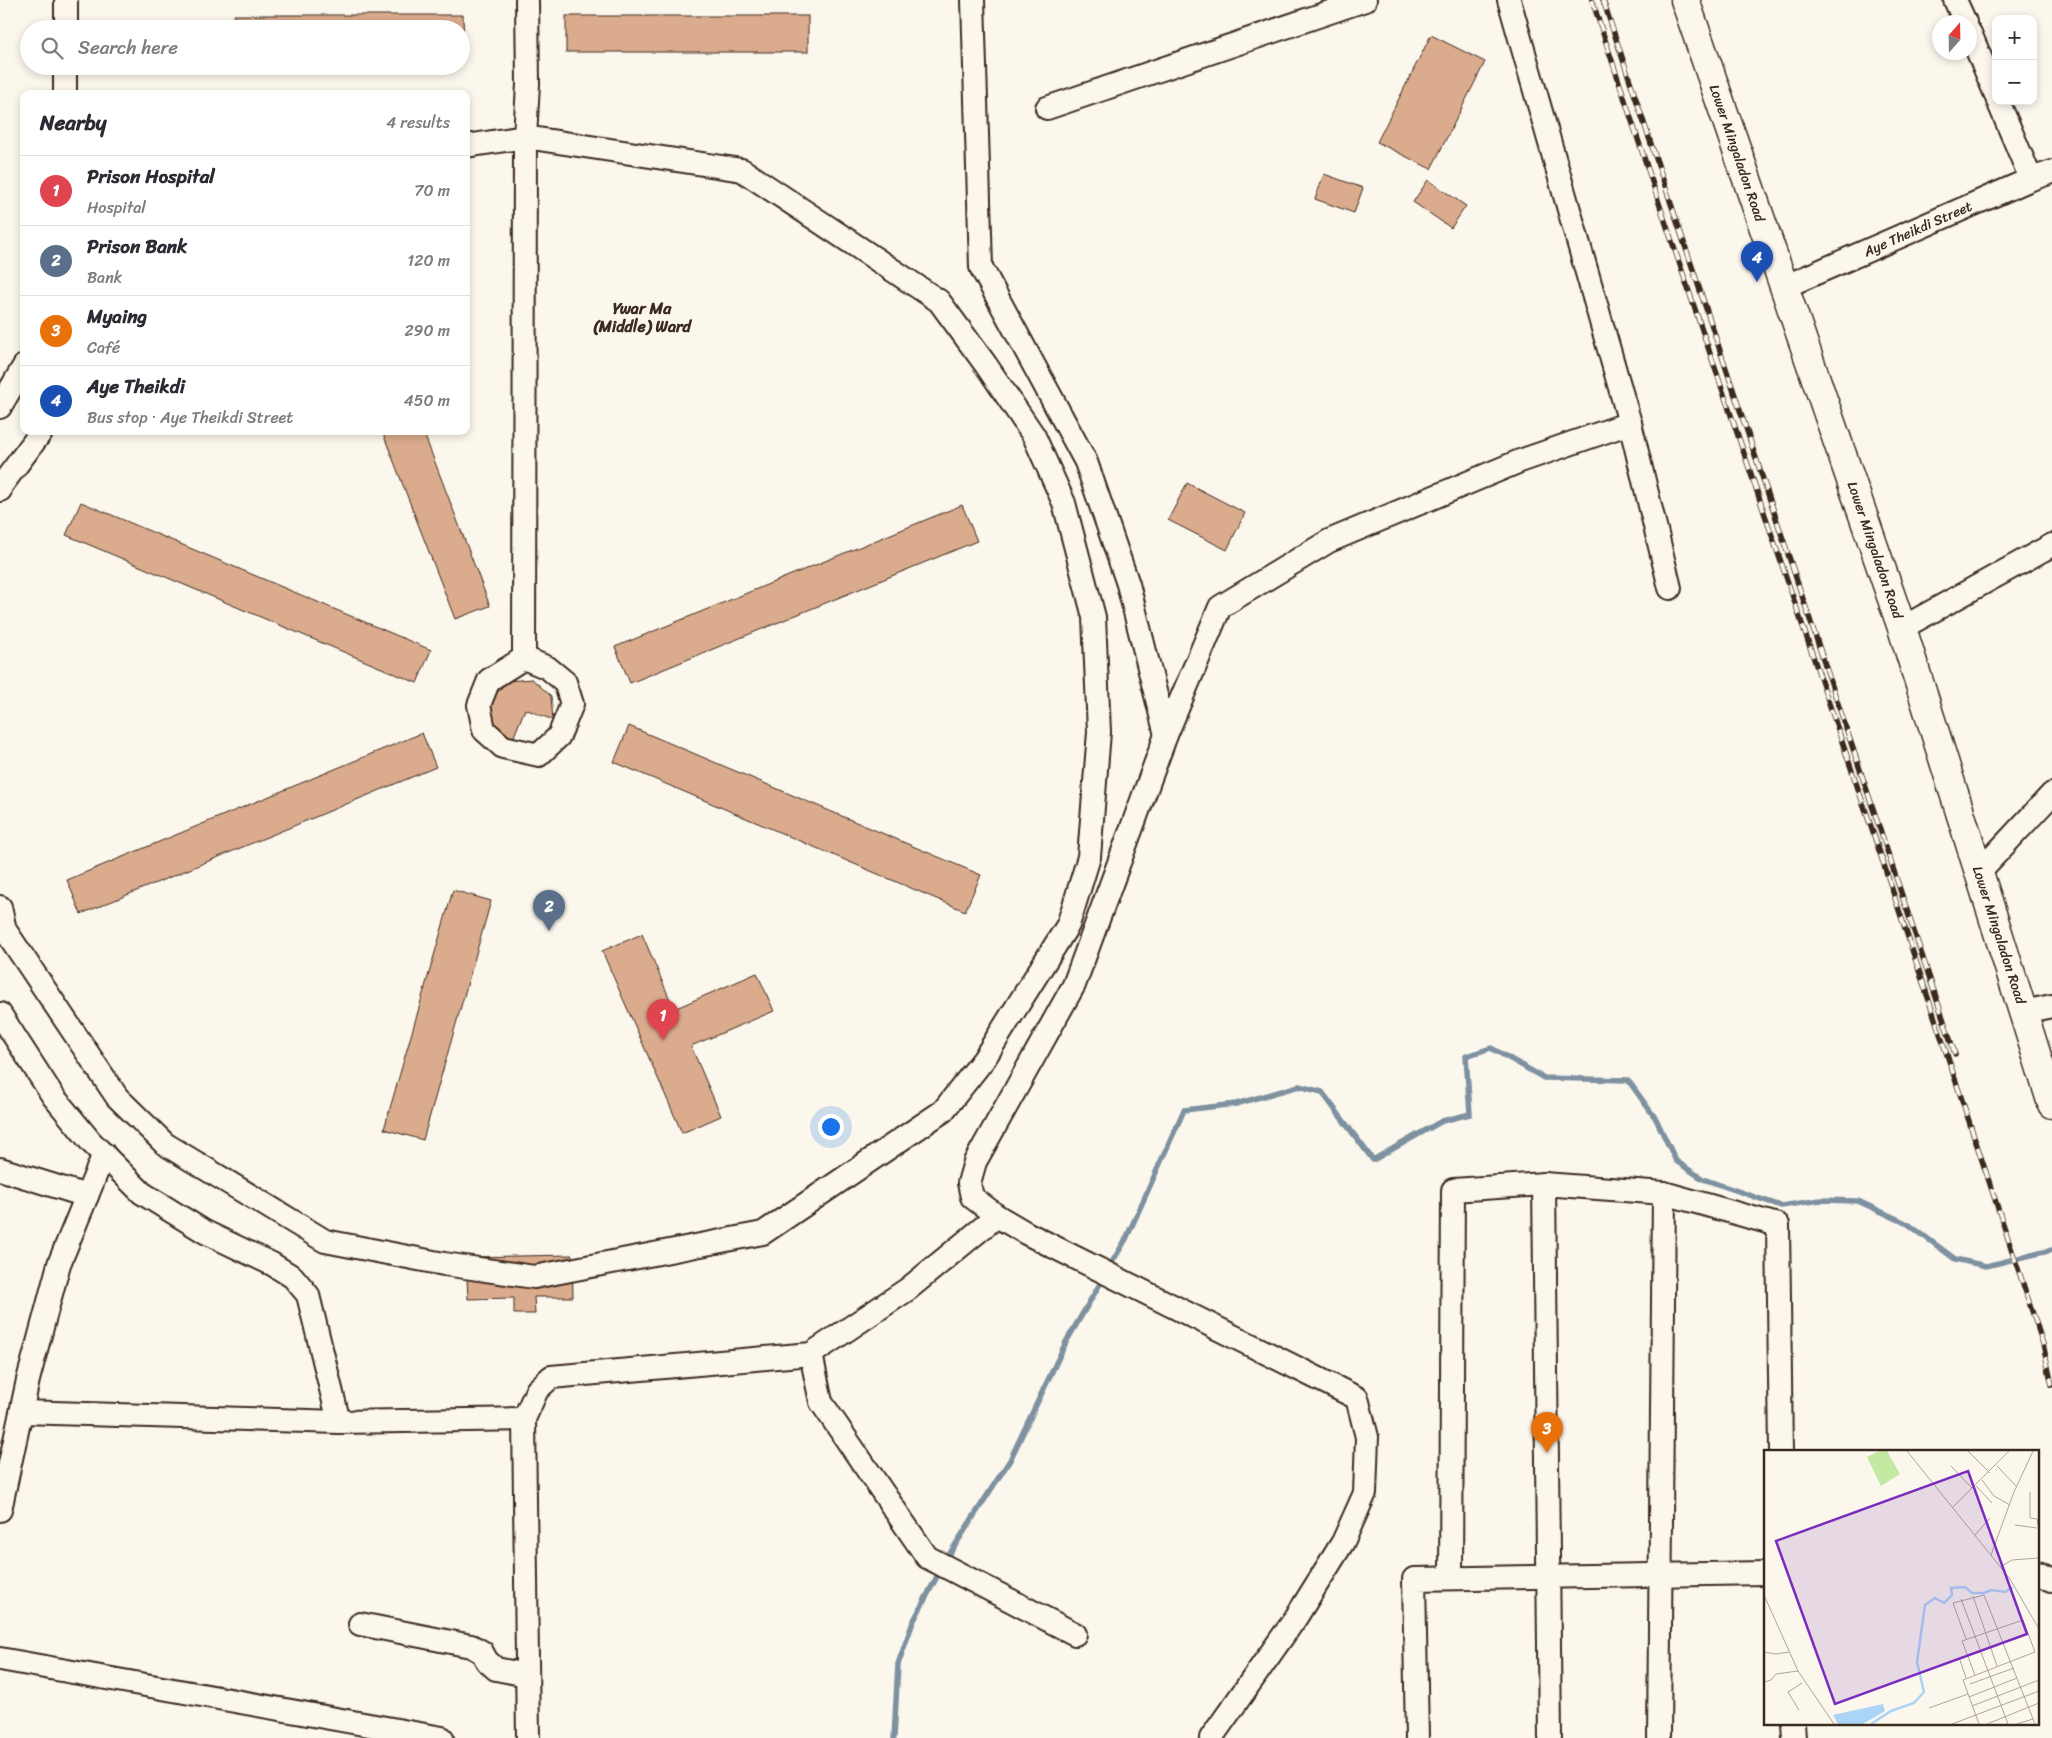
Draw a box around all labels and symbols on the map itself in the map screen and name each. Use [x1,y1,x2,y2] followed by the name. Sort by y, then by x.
[1932,15,1977,60] north arrow
[1702,81,1773,227] street label: Lower Mingaladon Road
[1859,194,1976,265] street label: Aye Theikdi Street
[1741,241,1773,282] pin: 4
[593,294,693,341] district label: Ywar Ma (Middle) Ward
[1840,478,1911,624] street label: Lower Mingaladon Road
[1965,863,2034,1009] street label: Lower Mingaladon Road
[533,890,565,931] pin: 2
[647,999,679,1040] pin: 1
[818,1114,844,1140] your location
[1531,1412,1563,1453] pin: 3
[1764,1450,2040,1726] inset map

